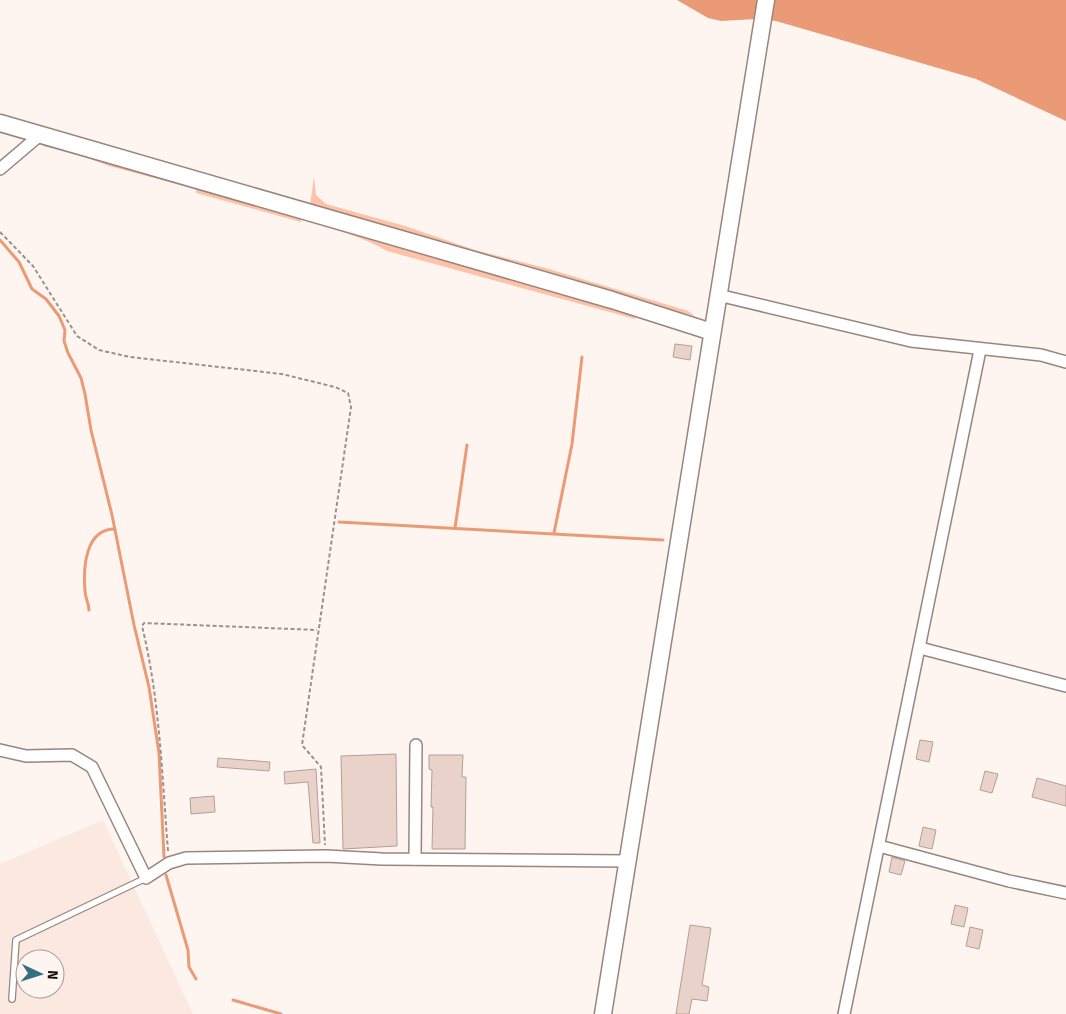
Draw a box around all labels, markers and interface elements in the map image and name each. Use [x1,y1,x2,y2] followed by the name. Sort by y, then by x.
[15,949,65,999] north arrow
[44,970,61,980] text: N

